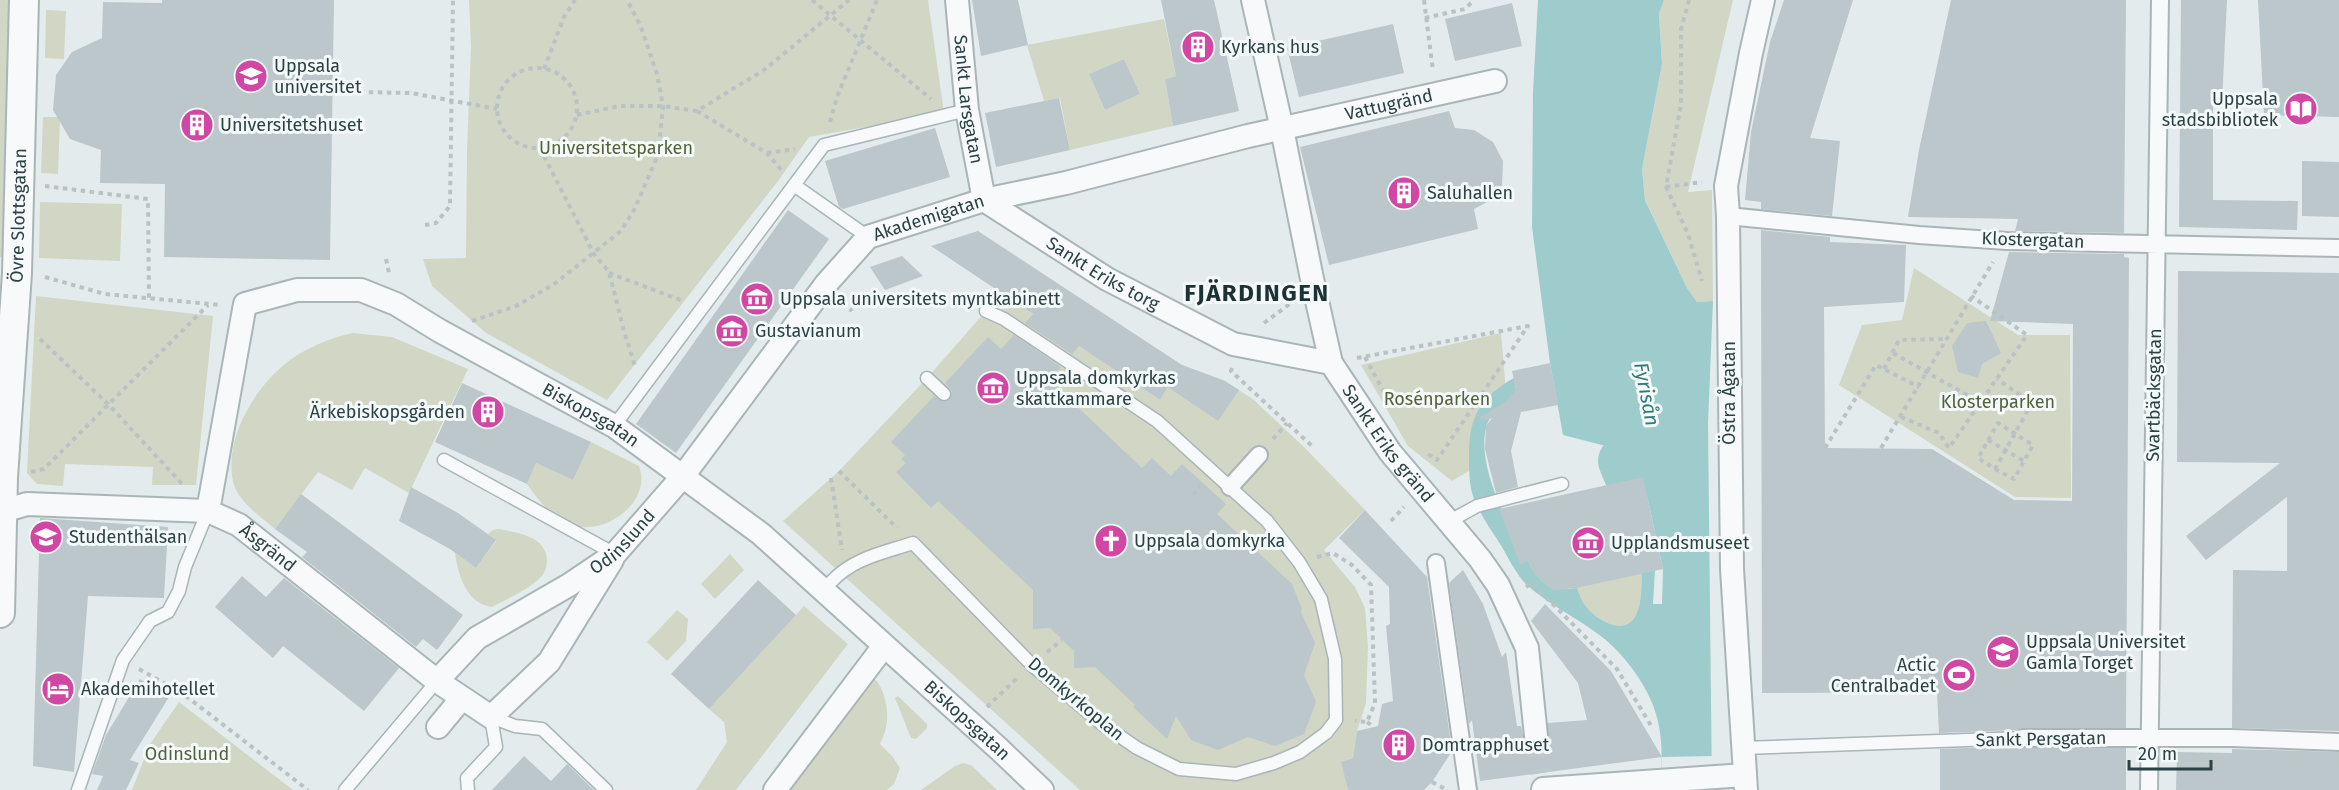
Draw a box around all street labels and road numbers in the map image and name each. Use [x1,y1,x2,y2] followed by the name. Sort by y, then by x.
[949,34,988,166] street label: Sankt Larsgatan
[1343,84,1435,125] street label: Vattugränd
[5,148,31,284] street label: Övre Slottsgatan
[870,190,987,246] street label: Akademigatan
[1981,227,2085,253] street label: Klostergatan
[1042,232,1164,315] street label: Sankt Eriks torg
[2142,328,2166,462] street label: Svartbäcksgatan
[1717,341,1740,445] street label: Östra Ågatan
[538,378,644,452] street label: Biskopsgatan
[1337,380,1439,507] street label: Sankt Eriks gränd
[585,505,660,579] street label: Odinslund
[235,518,300,577] street label: Åsgränd
[1024,653,1128,745] street label: Domkyrkoplan
[920,676,1015,765] street label: Biskopsgatan
[1975,727,2107,751] street label: Sankt Persgatan

